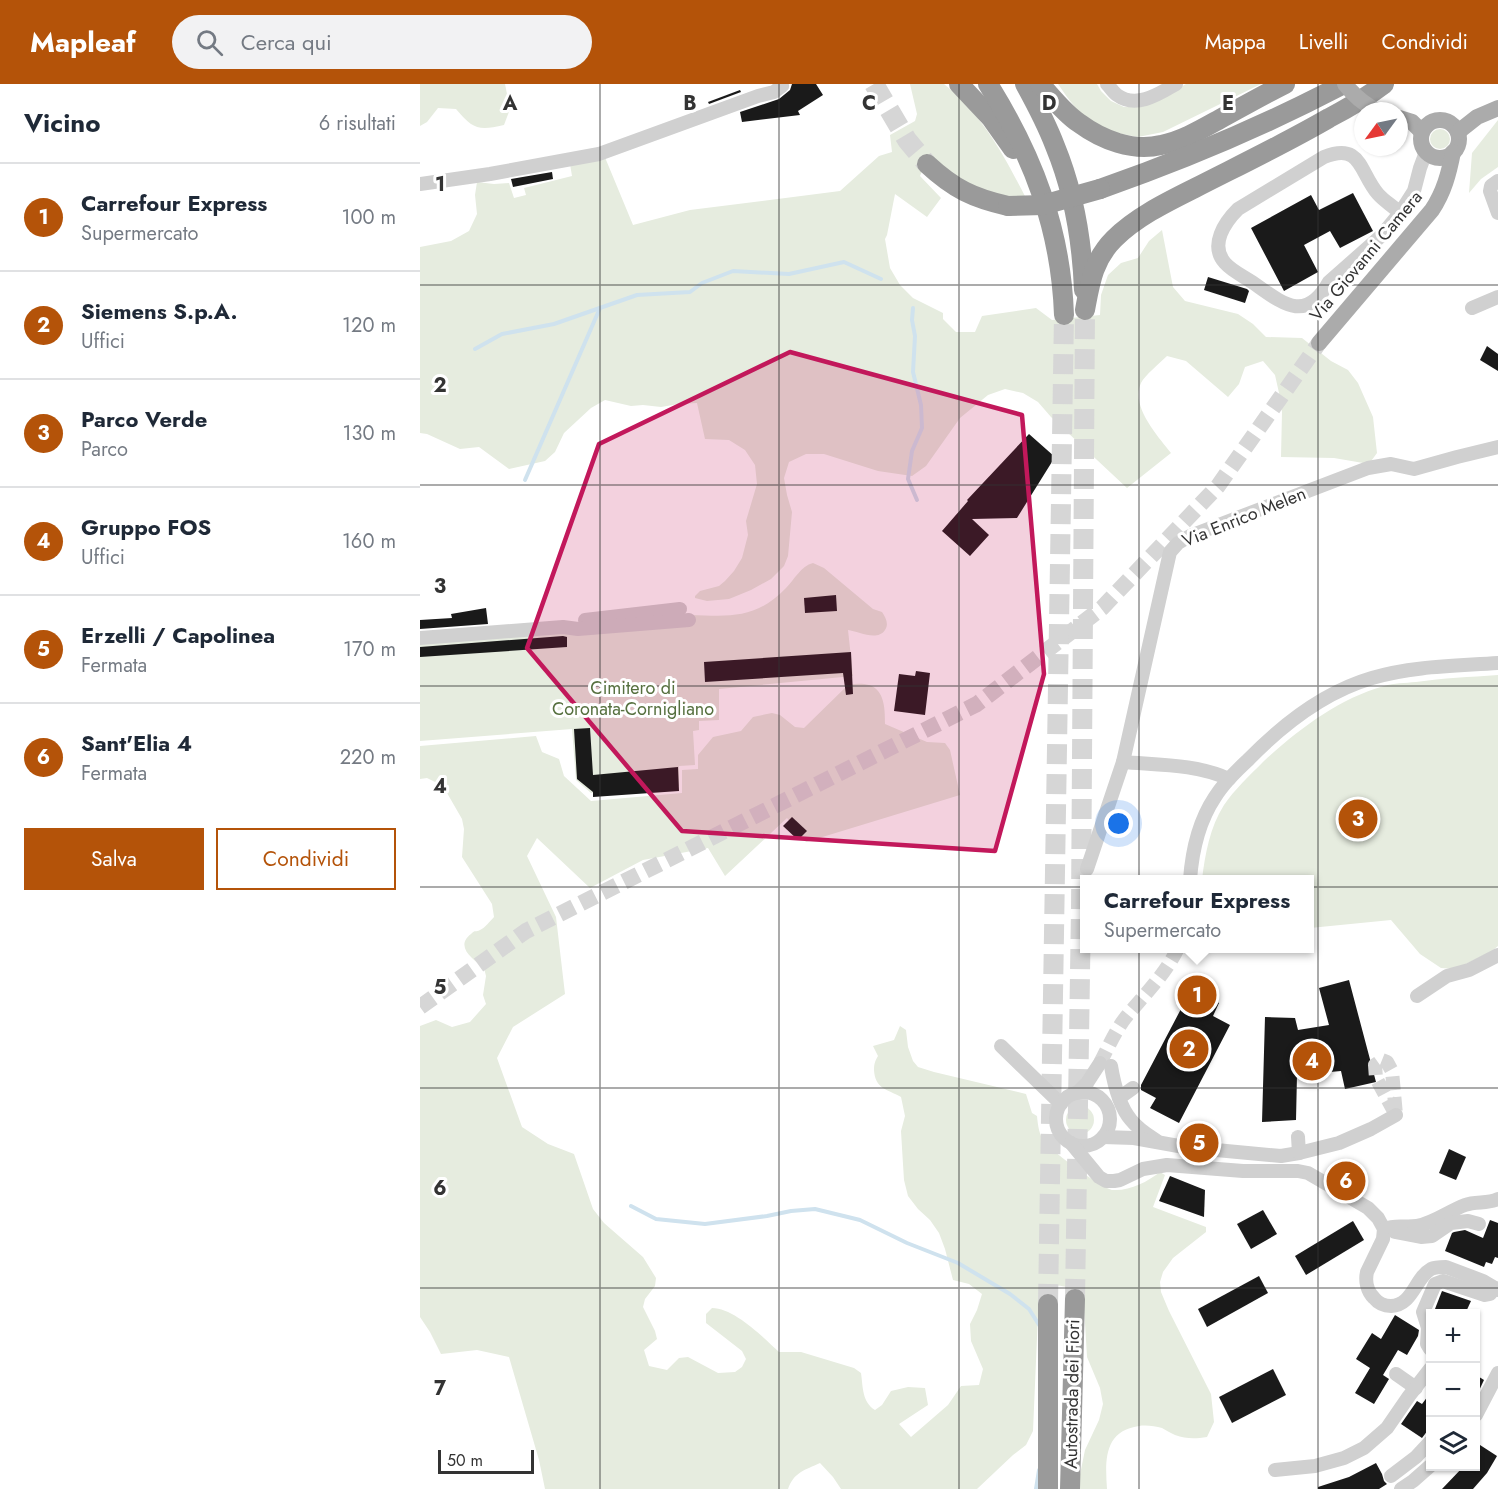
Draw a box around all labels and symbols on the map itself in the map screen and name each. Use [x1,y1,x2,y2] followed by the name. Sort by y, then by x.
[502,89,518,118] text: A
[683,89,697,118] text: B
[862,89,876,118] text: C
[1042,89,1056,118] text: D
[1222,89,1234,118] text: E
[1354,102,1408,156] north arrow
[435,170,445,199] text: 1
[1303,185,1429,327] street label: Via Giovanni Camera
[433,371,447,400] text: 2
[1178,480,1310,554] street label: Via Enrico Melen
[434,572,446,601] text: 3
[552,675,714,722] park label: Cimitero di Coronata-Cornigliano
[433,772,447,801] text: 4
[1338,796,1378,842] pin: 3
[1104,809,1133,838] your location
[1178,972,1216,1018] pin: 1
[434,973,447,1002] text: 5
[1170,1026,1208,1072] pin: 2
[1292,1038,1332,1084] pin: 4
[1180,1120,1218,1166] pin: 5
[1326,1158,1366,1204] pin: 6
[433,1174,447,1203] text: 6
[1058,1319,1086,1469] street label: Autostrada dei Fiori
[434,1374,447,1403] text: 7
[438,1447,534,1474] scale bar

